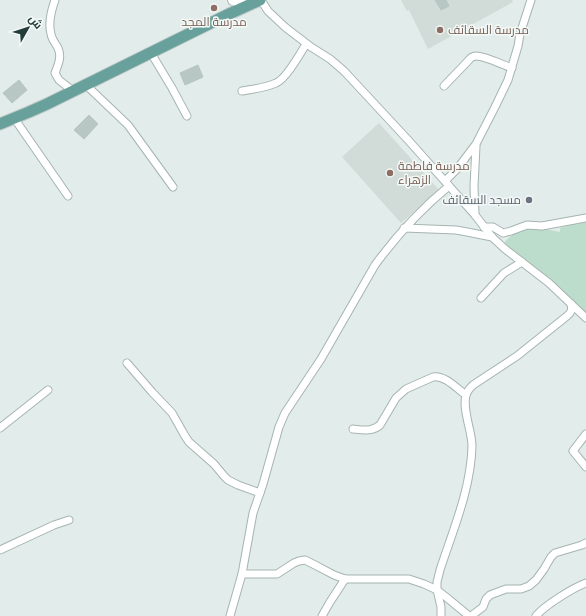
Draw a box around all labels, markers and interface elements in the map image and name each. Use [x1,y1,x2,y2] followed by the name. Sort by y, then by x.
[209,3,219,13] marker: مدرسة المجد
[8,8,48,48] north arrow
[26,12,46,32] text: ش
[181,14,247,29] place label: مدرسة المجد
[448,22,529,37] place label: مدرسة السقائف
[435,25,445,35] marker: مدرسة السقائف
[398,158,470,187] place label: مدرسة فاطمة الزهراء
[385,168,395,178] marker: مدرسة فاطمة الزهراء
[443,192,521,207] place label: مسجد السقائف
[524,195,534,205] marker: مسجد السقائف

